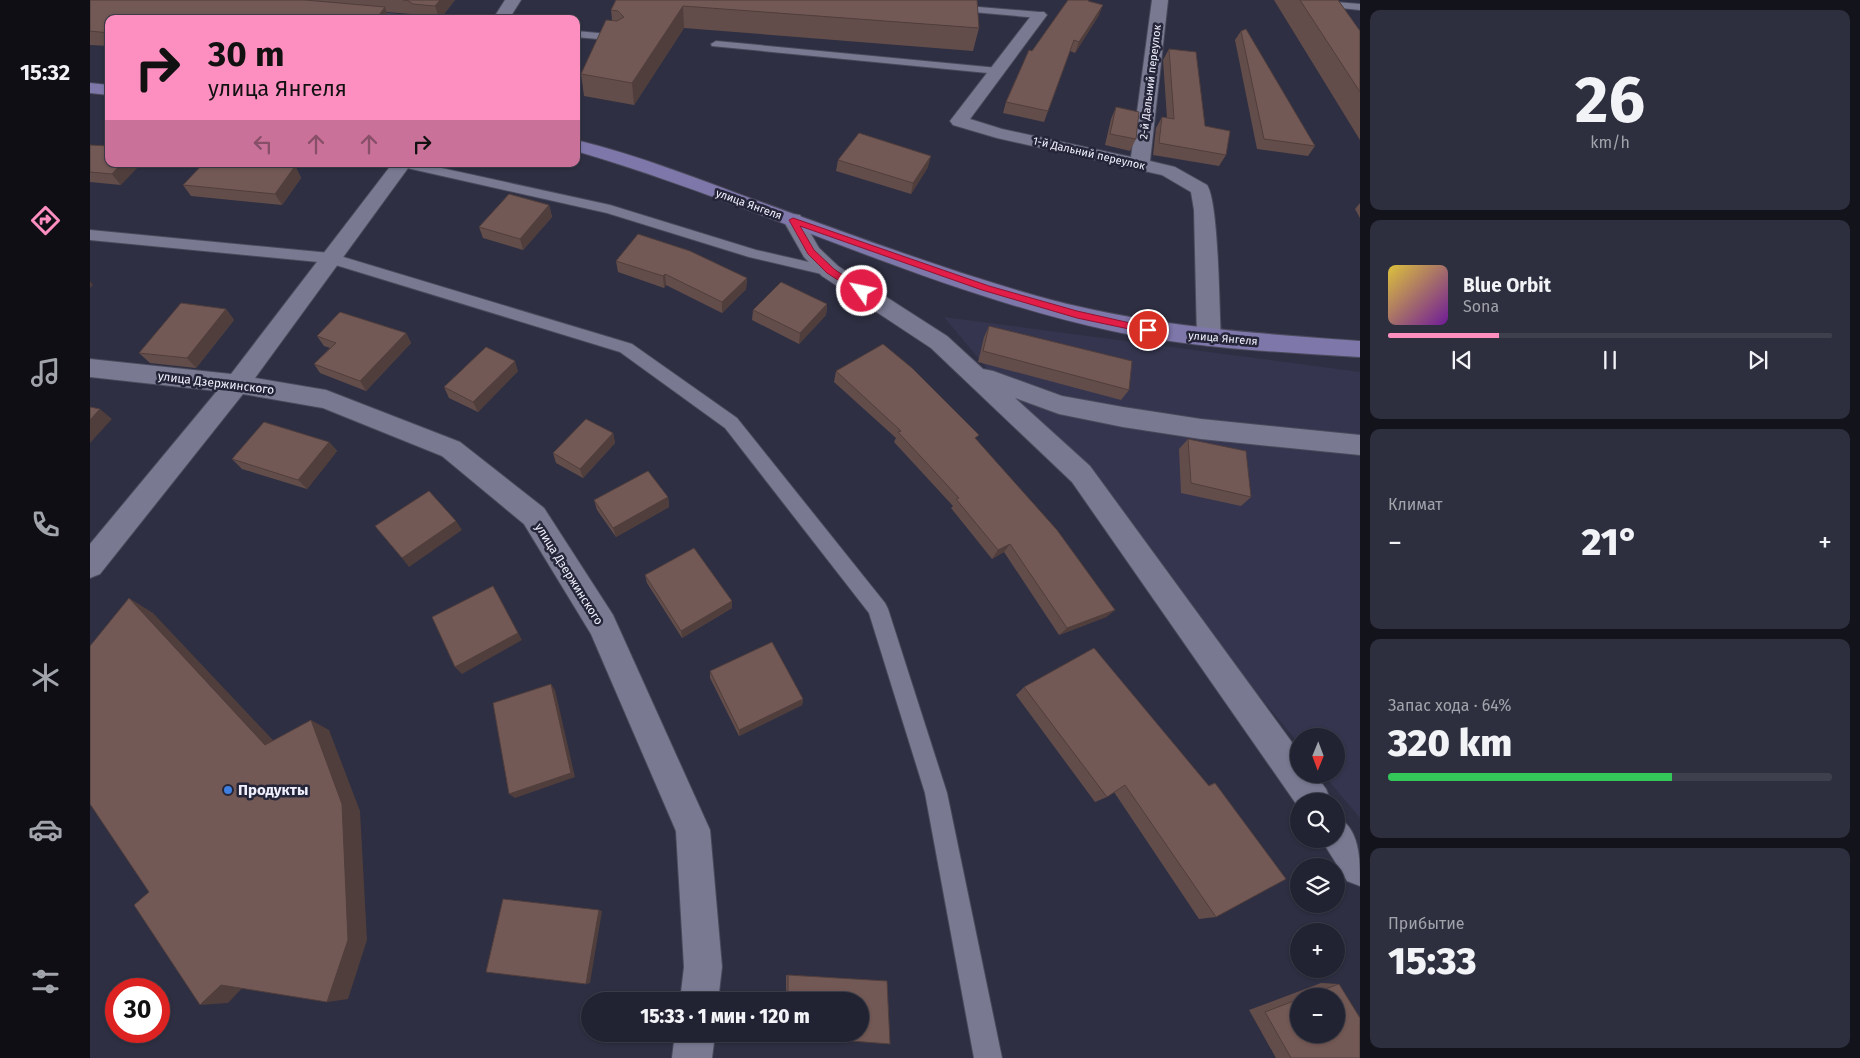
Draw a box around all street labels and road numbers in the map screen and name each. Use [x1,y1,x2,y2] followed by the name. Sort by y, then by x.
[1137,24,1164,140] street label: 2-й Дальний переулок
[1031,134,1147,173] street label: 1-й Дальний переулок
[714,186,784,222] street label: улица Янгеля
[1188,329,1258,348] street label: улица Янгеля
[157,369,275,397] street label: улица Дзержинского
[532,521,606,627] street label: улица Дзержинского

